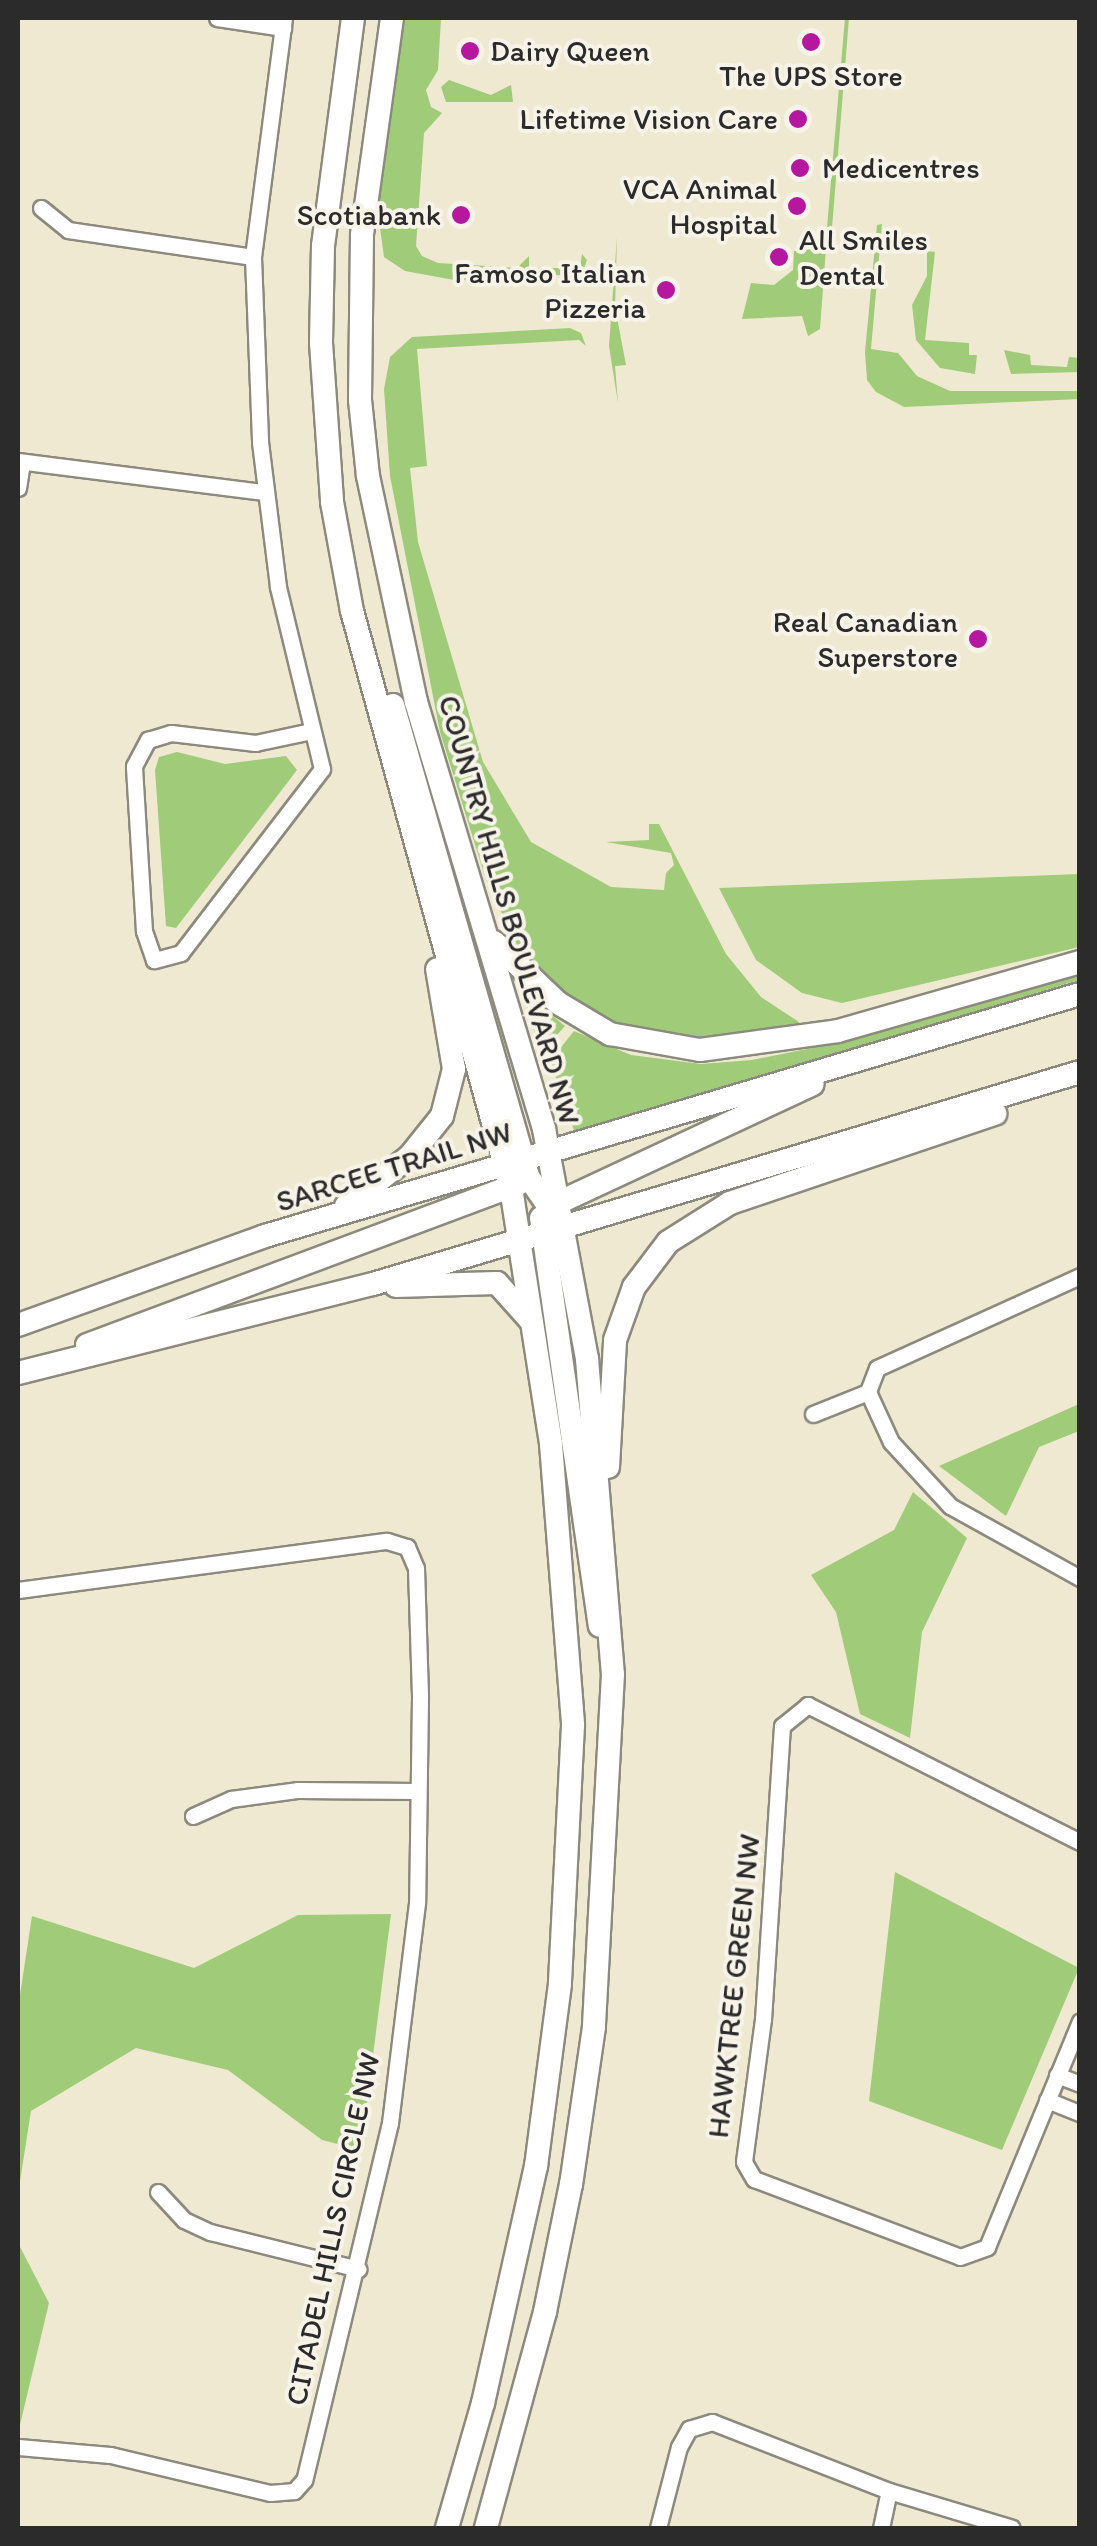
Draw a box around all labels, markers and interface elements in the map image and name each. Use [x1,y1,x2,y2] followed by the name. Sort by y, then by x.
[800,31,822,53] marker: The UPS Store
[490,33,650,69] place label: Dairy Queen
[459,40,481,62] marker: Dairy Queen
[719,58,903,94] place label: The UPS Store
[519,101,778,137] place label: Lifetime Vision Care
[787,108,809,130] marker: Lifetime Vision Care
[822,150,980,186] place label: Medicentres
[787,155,813,181] marker: Medicentres
[623,171,777,242] place label: VCA Animal Hospital
[786,195,808,217] marker: VCA Animal Hospital
[297,197,441,233] place label: Scotiabank
[450,204,472,226] marker: Scotiabank
[799,222,928,292] place label: All Smiles Dental
[768,246,790,268] marker: All Smiles Dental
[453,255,646,326] place label: Famoso Italian Pizzeria
[655,279,677,301] marker: Famoso Italian Pizzeria
[773,604,958,674] place label: Real Canadian Superstore
[967,628,989,650] marker: Real Canadian Superstore
[430,691,588,1129] street label: COUNTRY HILLS BOULEVARD NW
[272,1114,516,1220] street label: SARCEE TRAIL NW
[700,1832,768,2140] street label: HAWKTREE GREEN NW
[278,2047,388,2411] street label: CITADEL HILLS CIRCLE NW

